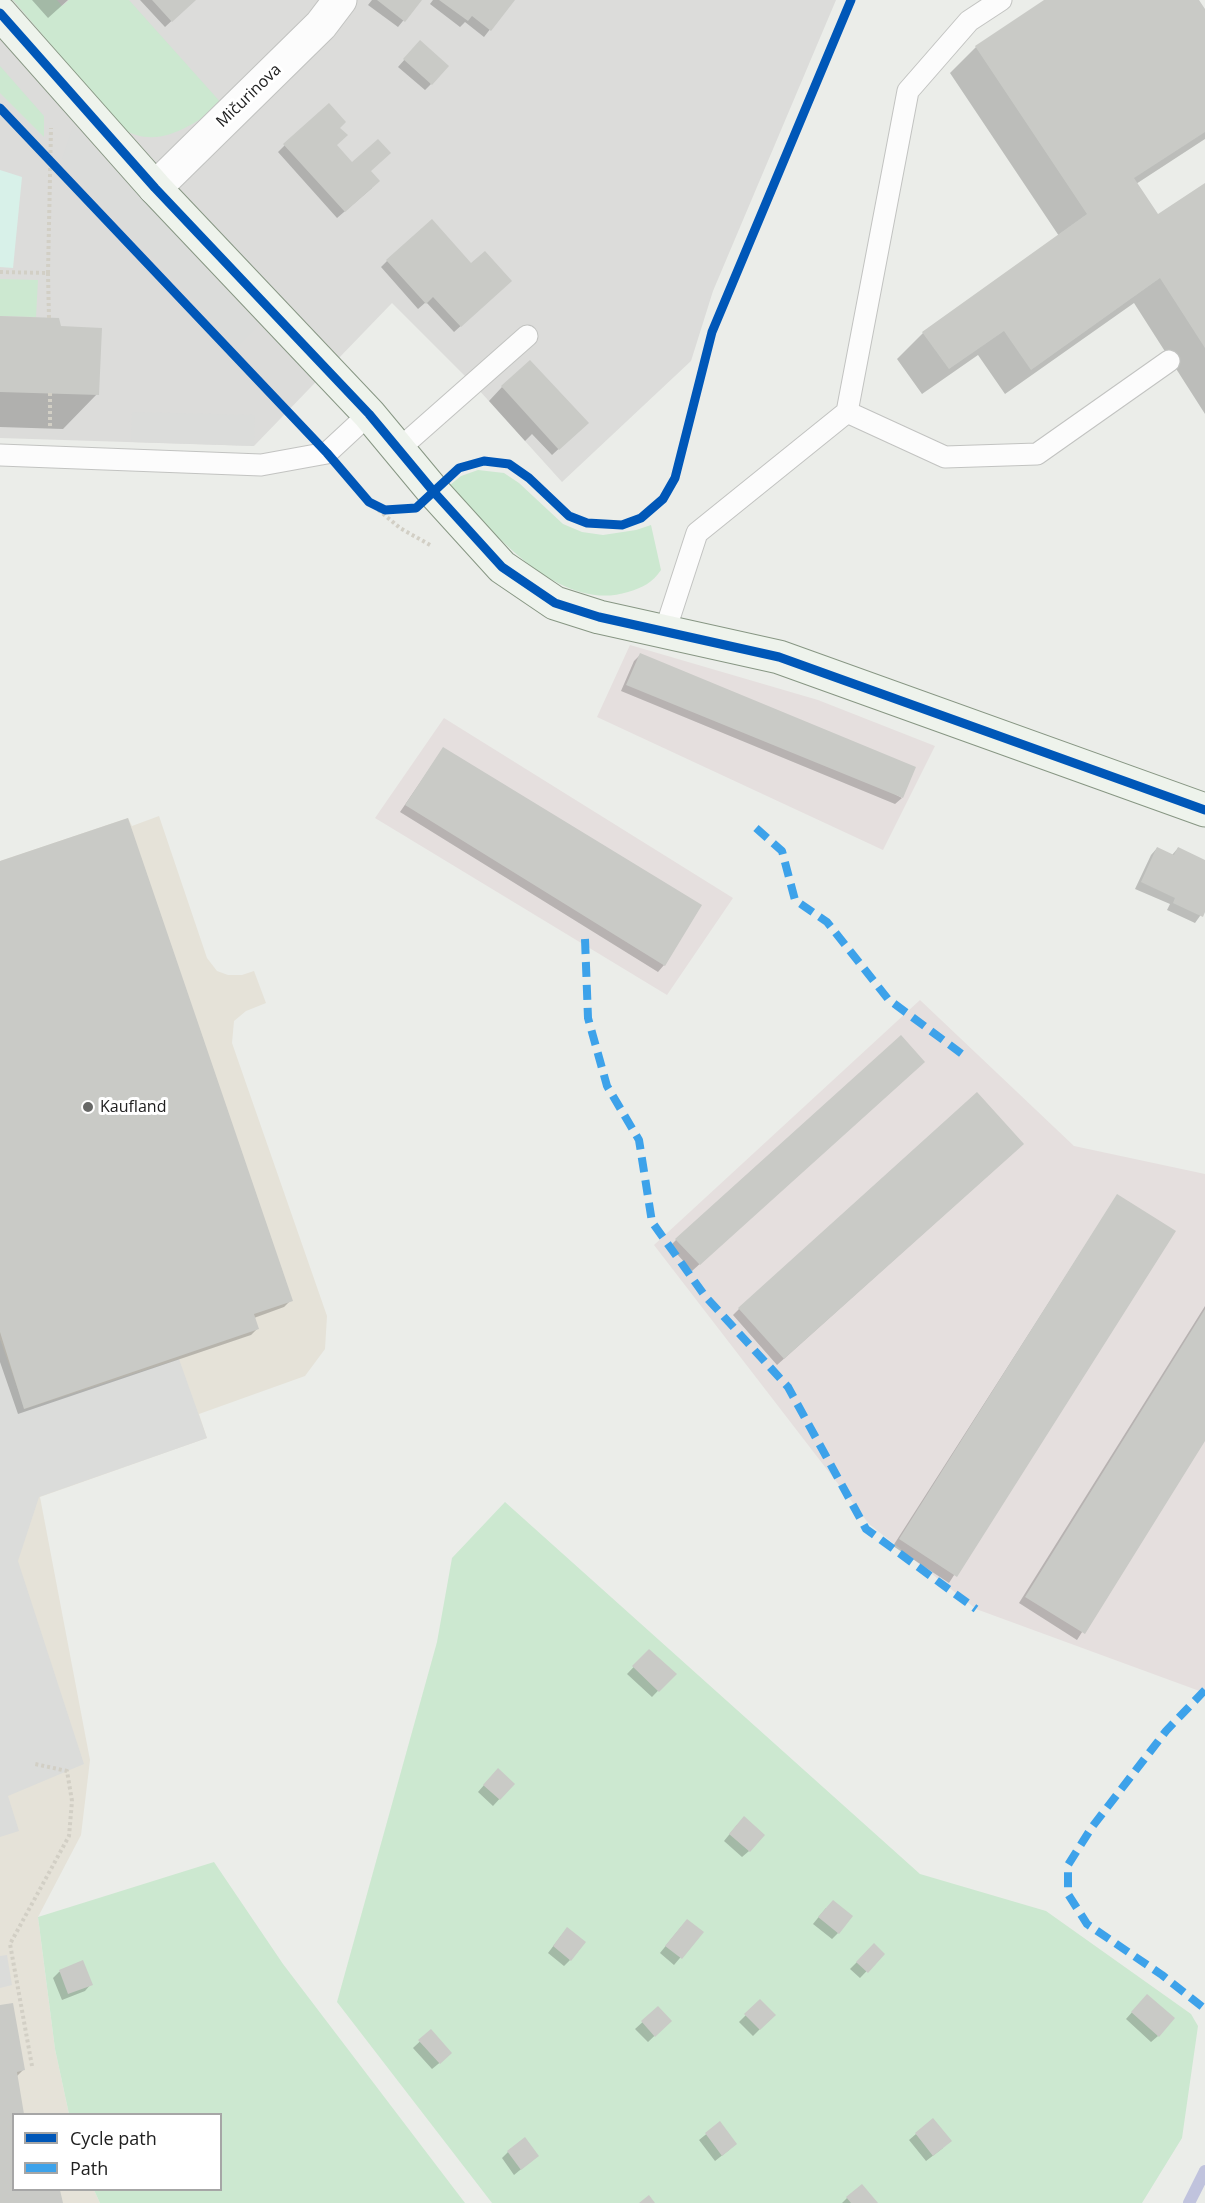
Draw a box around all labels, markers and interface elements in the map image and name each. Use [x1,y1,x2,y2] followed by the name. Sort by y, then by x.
[213,60,285,132] street label: Mičurinova
[100,1097,166,1117] place label: Kaufland
[81,1100,95,1114] marker: Kaufland
[12,2113,222,2191] legend
[70,2126,157,2150] text: Cycle path
[70,2156,108,2180] text: Path

